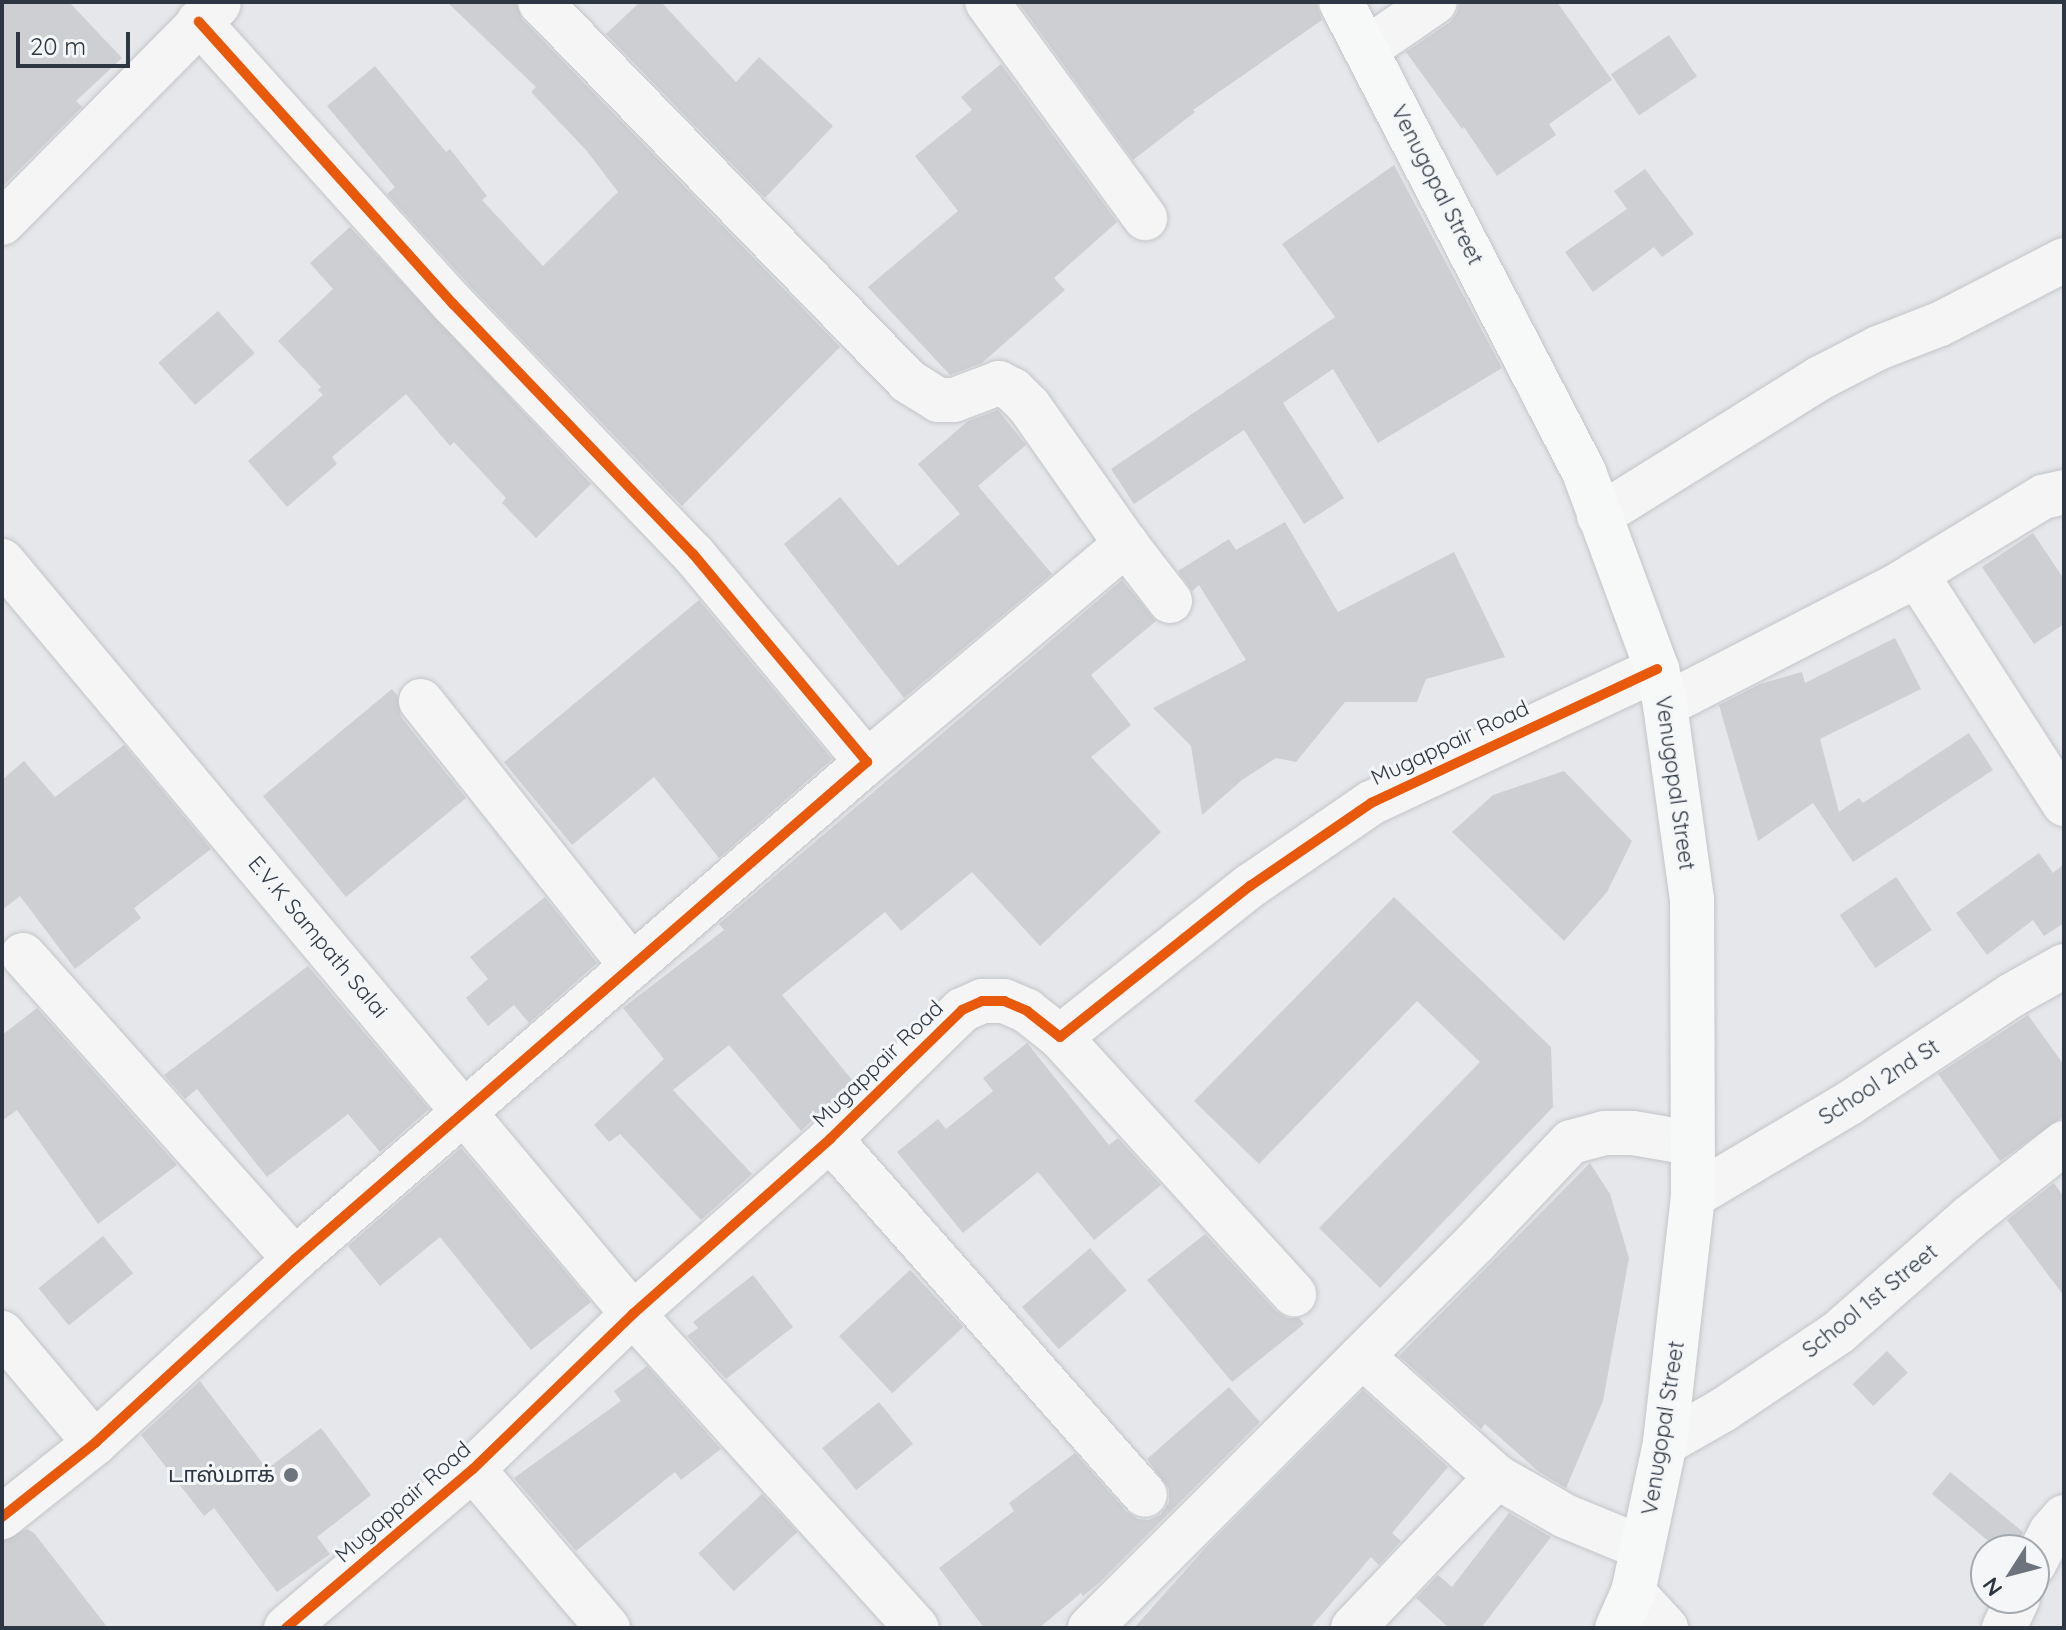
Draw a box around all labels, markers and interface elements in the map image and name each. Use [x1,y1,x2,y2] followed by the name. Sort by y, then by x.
[20,16,134,66] scale bar
[30,31,86,61] text: 20 m
[1385,101,1489,269] street label: Venugopal Street
[1650,694,1700,872] street label: Venugopal Street
[1367,695,1533,791] street label: Mugappair Road
[243,851,393,1023] street label: E.V.K Sampath Salai
[807,995,949,1133] street label: Mugappair Road
[1814,1033,1944,1131] street label: School 2nd St
[1797,1239,1943,1363] street label: School 1st Street
[1636,1339,1690,1517] street label: Venugopal Street
[330,1436,476,1568] street label: Mugappair Road
[168,1462,275,1488] place label: டாஸ்மாக்
[282,1466,300,1484] marker: டாஸ்மாக்
[1970,1534,2050,1614] north arrow
[1976,1572,2008,1602] text: N

